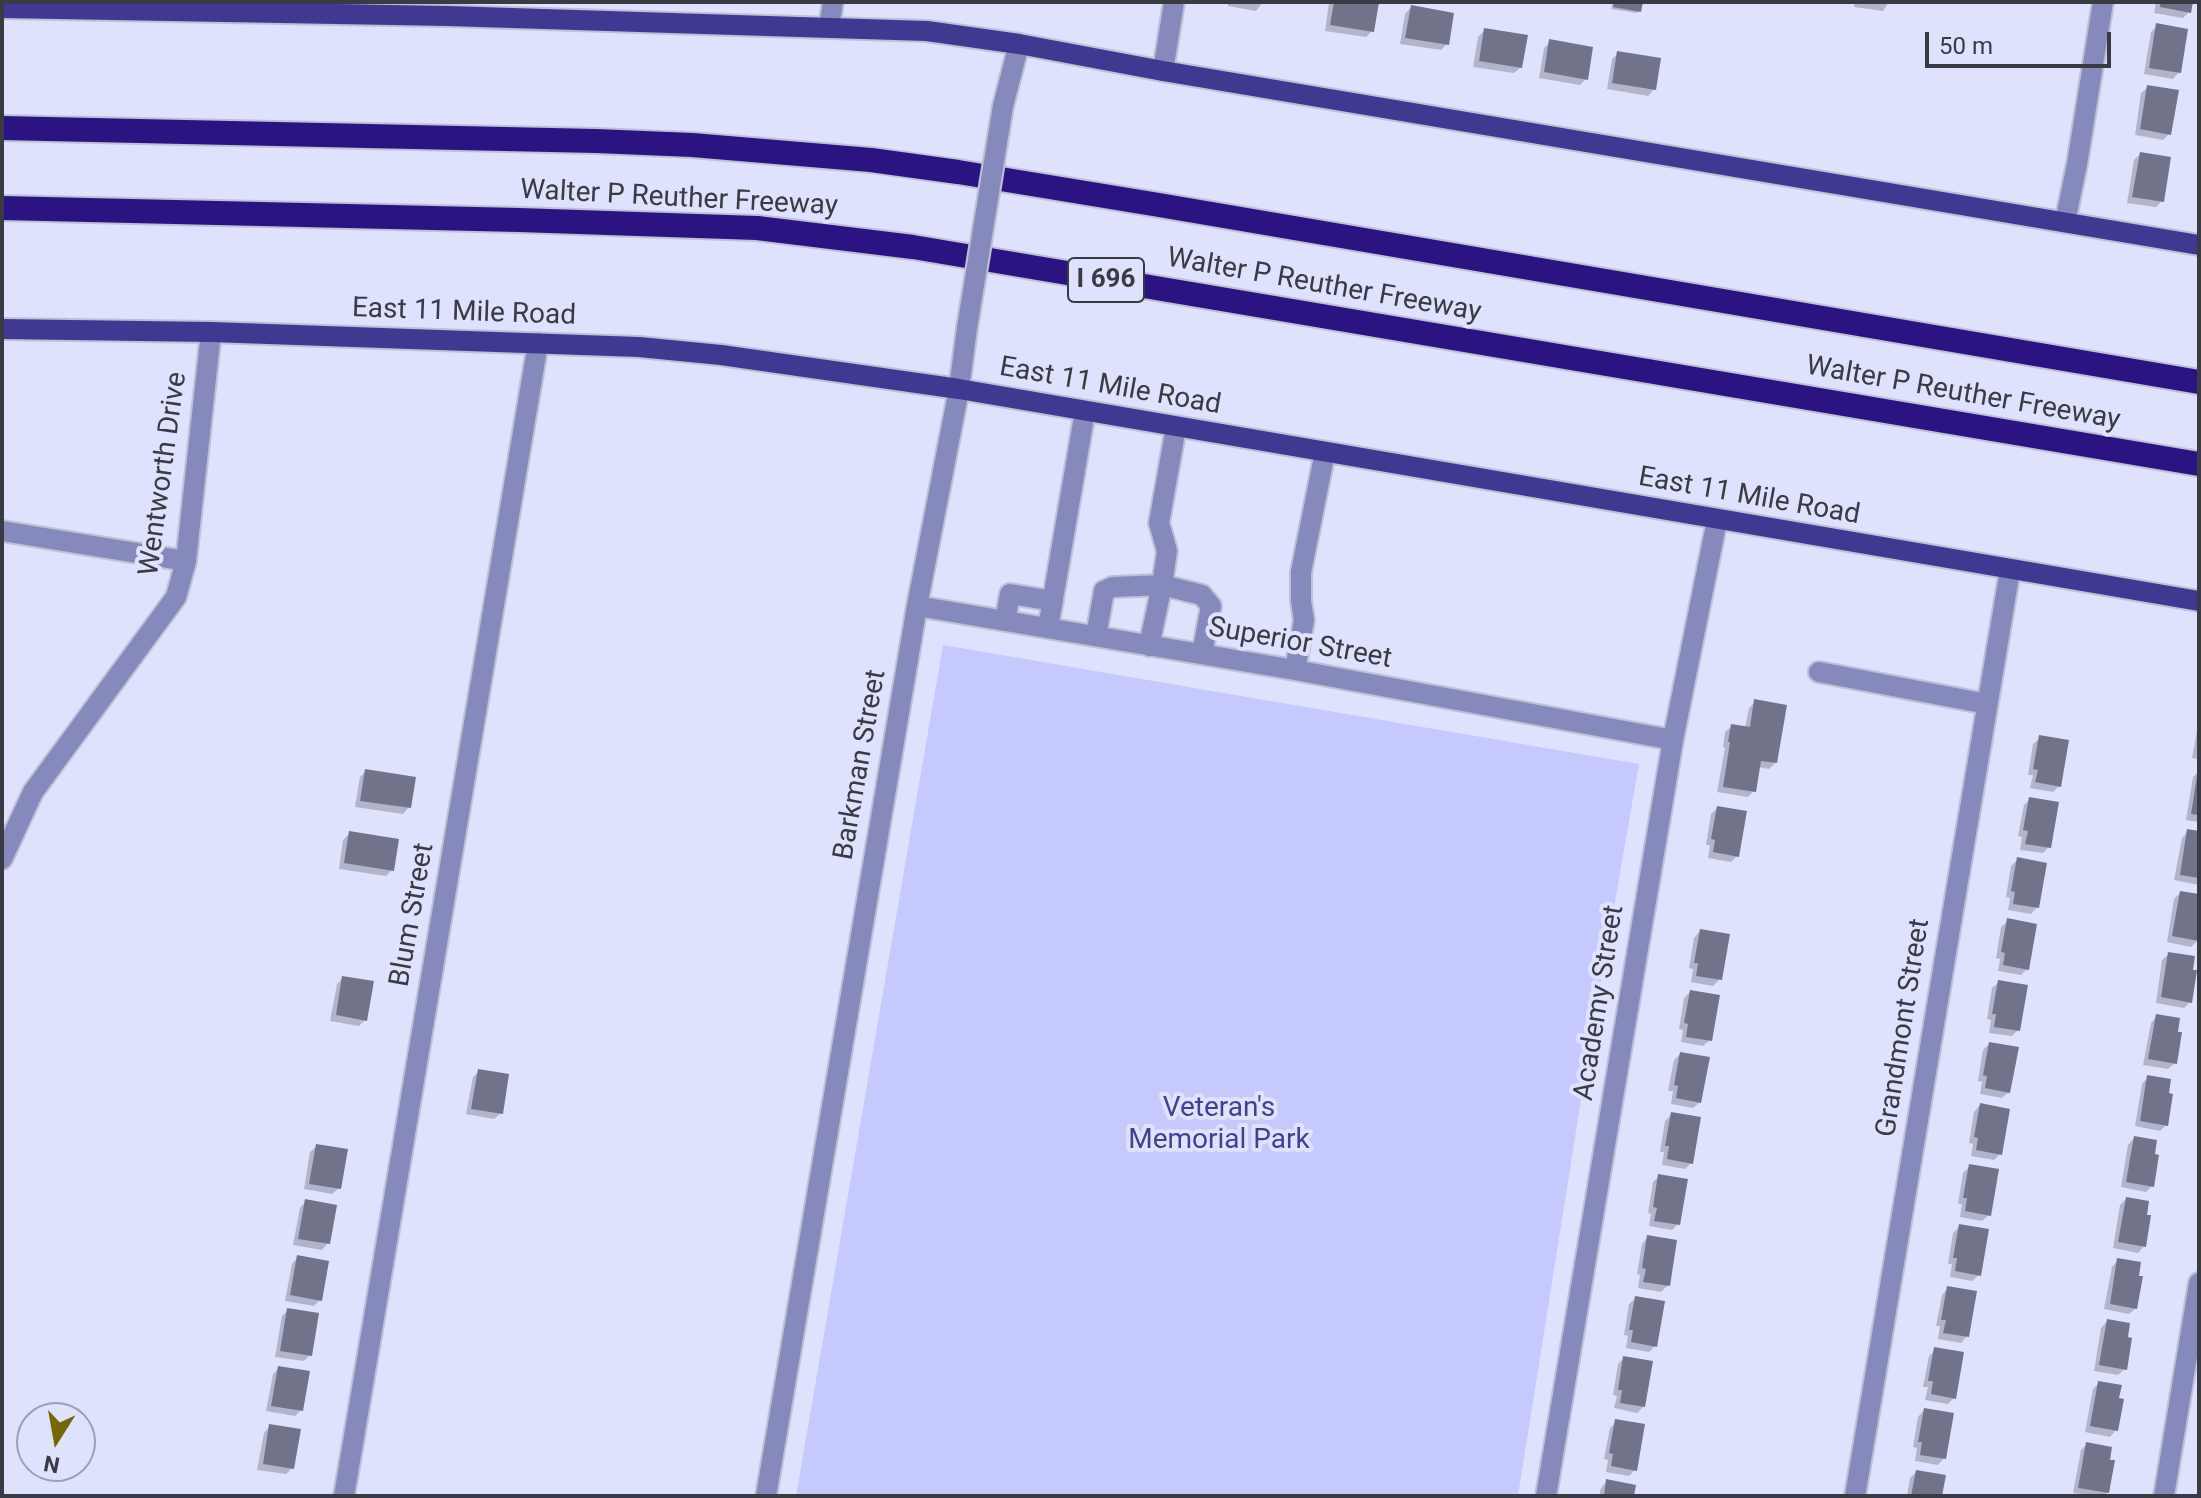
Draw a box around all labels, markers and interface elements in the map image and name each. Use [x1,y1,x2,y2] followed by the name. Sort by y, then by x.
[1929,16,2115,66] scale bar
[1939,32,1993,60] text: 50 m
[519,174,839,224] street label: Walter P Reuther Freeway
[1164,242,1484,330] street label: Walter P Reuther Freeway
[1068,258,1144,302] road number: I 696
[351,292,577,334] street label: East 11 Mile Road
[1803,350,2123,438] street label: Walter P Reuther Freeway
[997,351,1223,423] street label: East 11 Mile Road
[133,370,195,578] street label: Wentworth Drive
[1636,461,1862,533] street label: East 11 Mile Road
[1206,611,1394,677] street label: Superior Street
[828,667,894,863] street label: Barkman Street
[384,841,442,989] street label: Blum Street
[1568,903,1632,1103] street label: Academy Street
[1870,916,1938,1140] street label: Grandmont Street
[1128,1092,1310,1158] park label: Veteran's Memorial Park
[16,1402,96,1482] north arrow
[42,1450,62,1478] text: N

